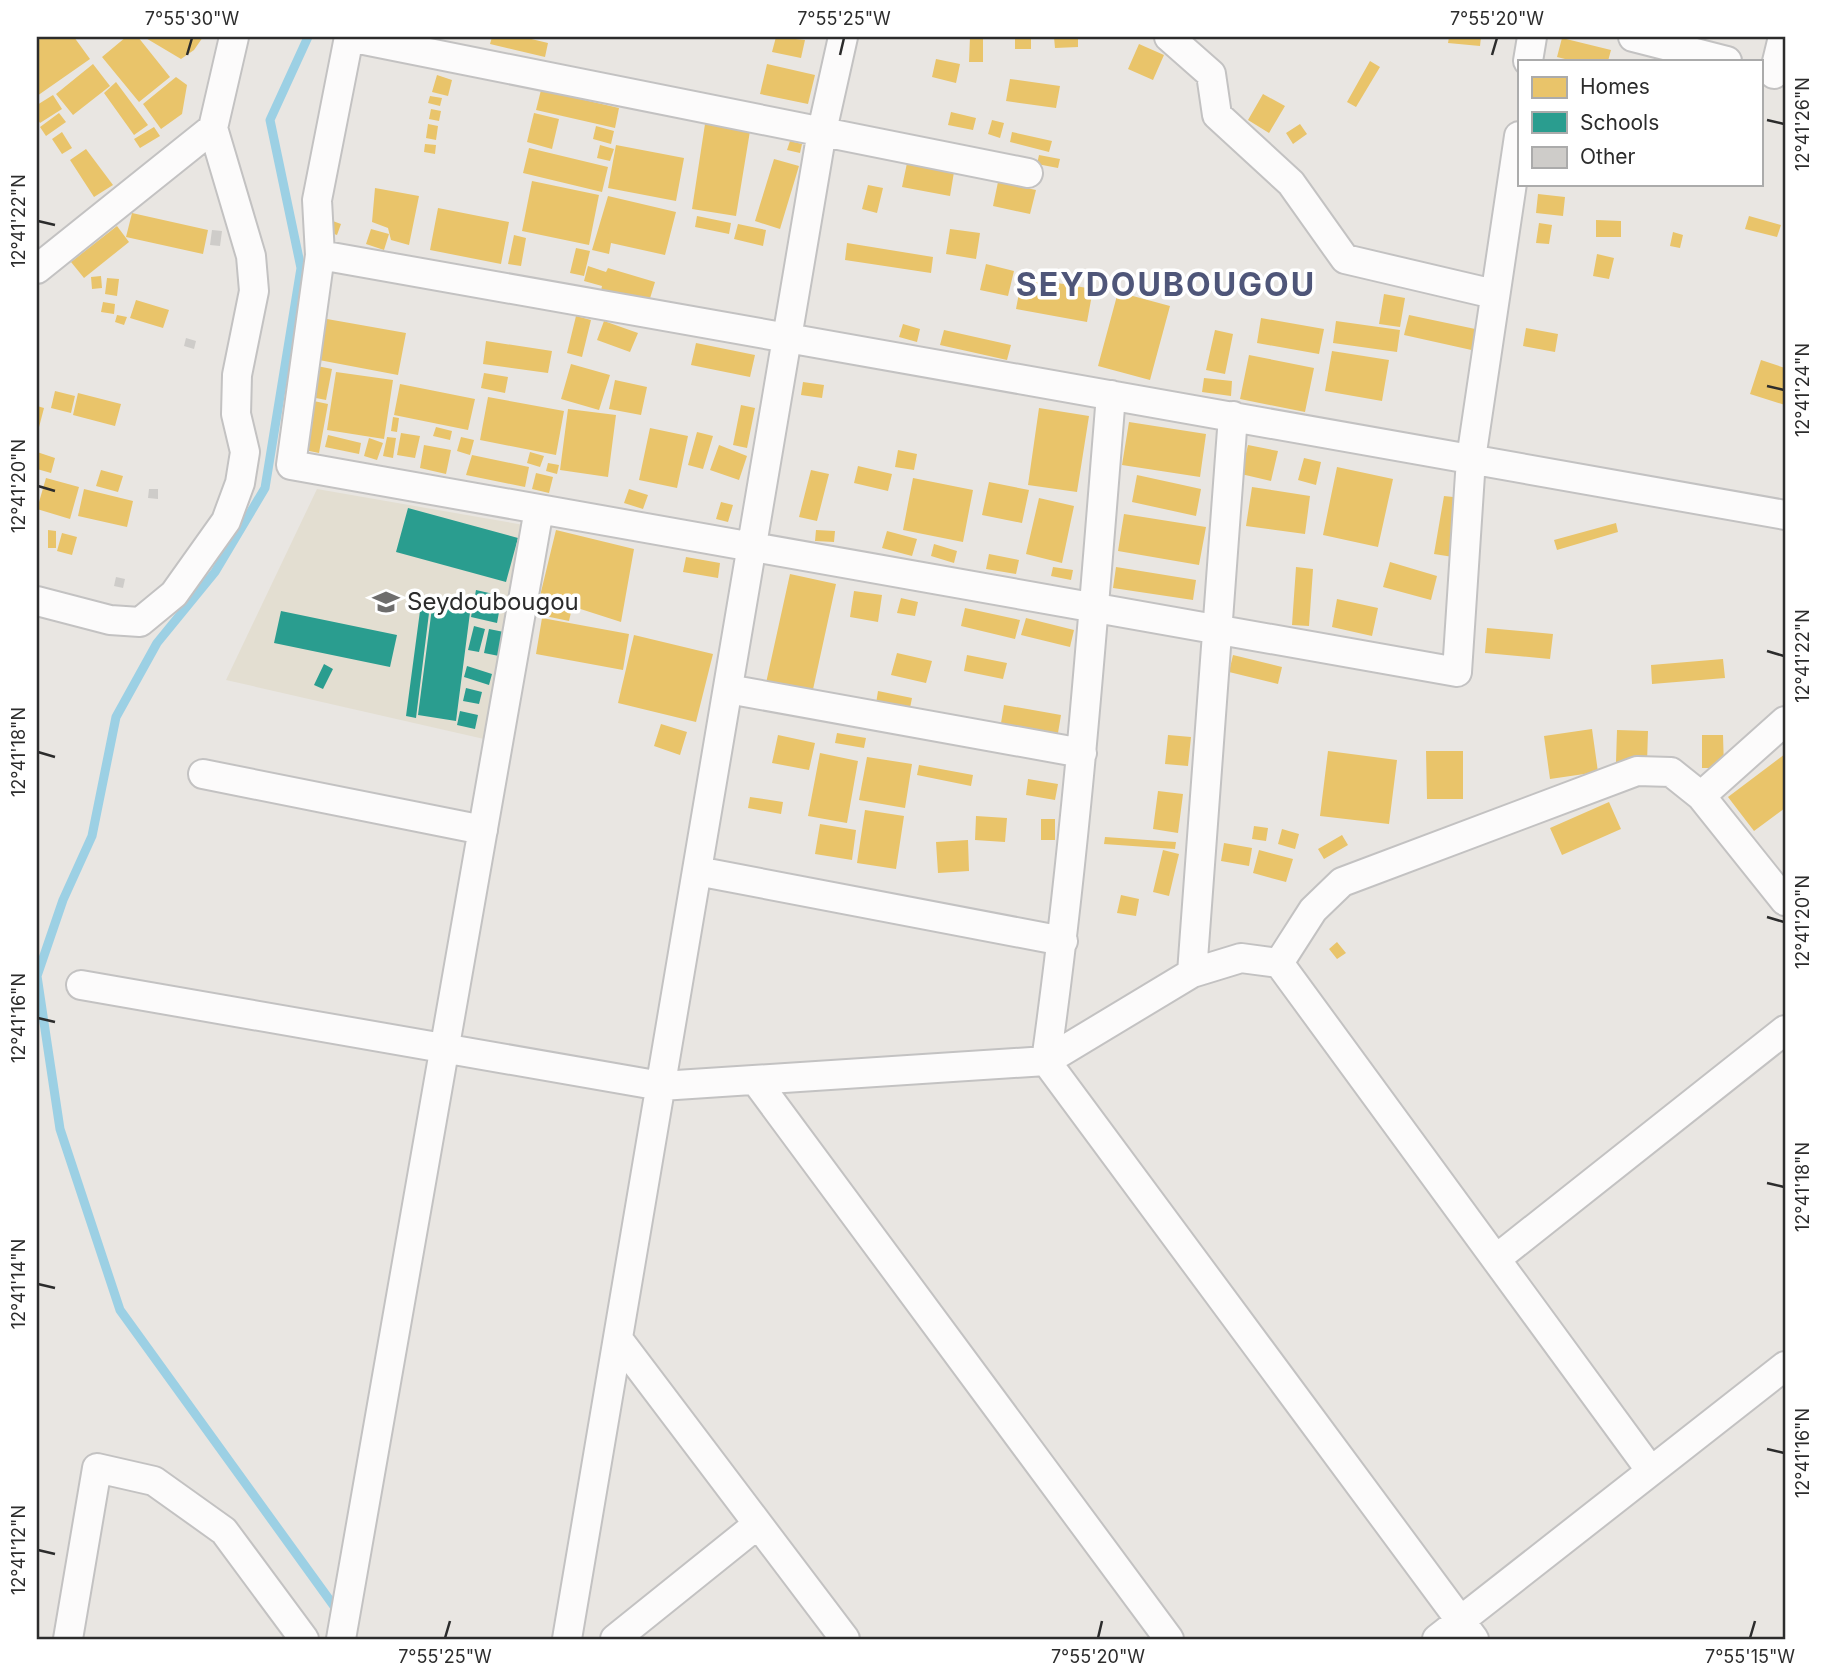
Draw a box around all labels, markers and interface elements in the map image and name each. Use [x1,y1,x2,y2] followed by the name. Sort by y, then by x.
[145,8,239,29] text: 7°55'30"W
[797,8,891,29] text: 7°55'25"W
[1450,8,1544,29] text: 7°55'20"W
[1518,60,1762,186] legend
[1580,74,1650,99] text: Homes
[1792,77,1813,171] text: 12°41'26"N
[1580,110,1659,135] text: Schools
[1580,144,1636,169] text: Other
[8,174,29,268] text: 12°41'22"N
[1016,265,1316,304] district label: SEYDOUBOUGOU
[1792,343,1813,437] text: 12°41'24"N
[8,439,29,533] text: 12°41'20"N
[371,587,401,617] school or university icon: Seydoubougou
[407,587,579,616] place label: Seydoubougou
[1792,609,1813,703] text: 12°41'22"N
[8,707,29,797] text: 12°41'18"N
[1792,875,1813,969] text: 12°41'20"N
[8,973,29,1063] text: 12°41'16"N
[1792,1142,1813,1232] text: 12°41'18"N
[8,1239,29,1329] text: 12°41'14"N
[1792,1408,1813,1498] text: 12°41'16"N
[8,1505,29,1595] text: 12°41'12"N
[398,1646,492,1667] text: 7°55'25"W
[1051,1646,1145,1667] text: 7°55'20"W
[1705,1646,1795,1667] text: 7°55'15"W

